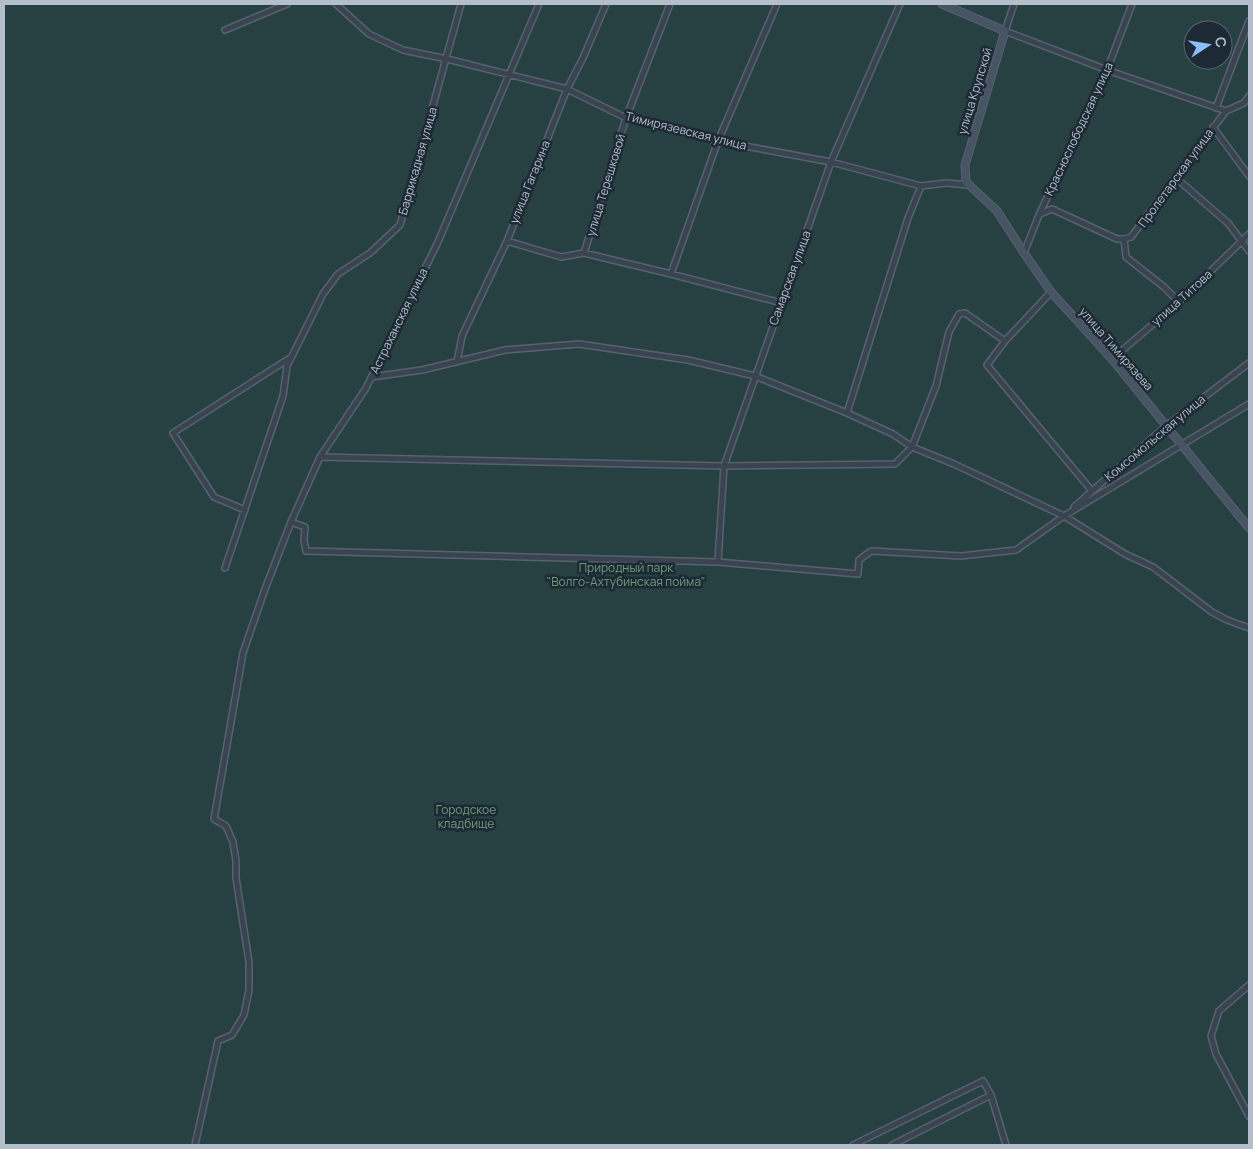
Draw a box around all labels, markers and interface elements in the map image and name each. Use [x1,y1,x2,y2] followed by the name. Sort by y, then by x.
[1183,20,1233,70] north arrow
[1211,35,1232,49] text: С
[953,45,996,136] street label: улица Крупской
[1040,59,1117,198] street label: Краснослободская улица
[394,105,441,217] street label: Баррикадная улица
[624,107,749,154] street label: Тимирязевская улица
[1134,125,1217,230] street label: Пролетарская улица
[582,132,629,238] street label: улица Терешковой
[505,138,554,226] street label: улица Гагарина
[765,228,815,327] street label: Самарская улица
[365,265,432,377] street label: Астраханская улица
[1148,266,1216,330] street label: улица Титова
[1075,303,1157,394] street label: улица Тимирязева
[1101,390,1209,485] street label: Комсомольская улица
[546,559,706,590] park label: Природный парк "Волго-Ахтубинская пойма"
[436,801,496,832] park label: Городское кладбище

